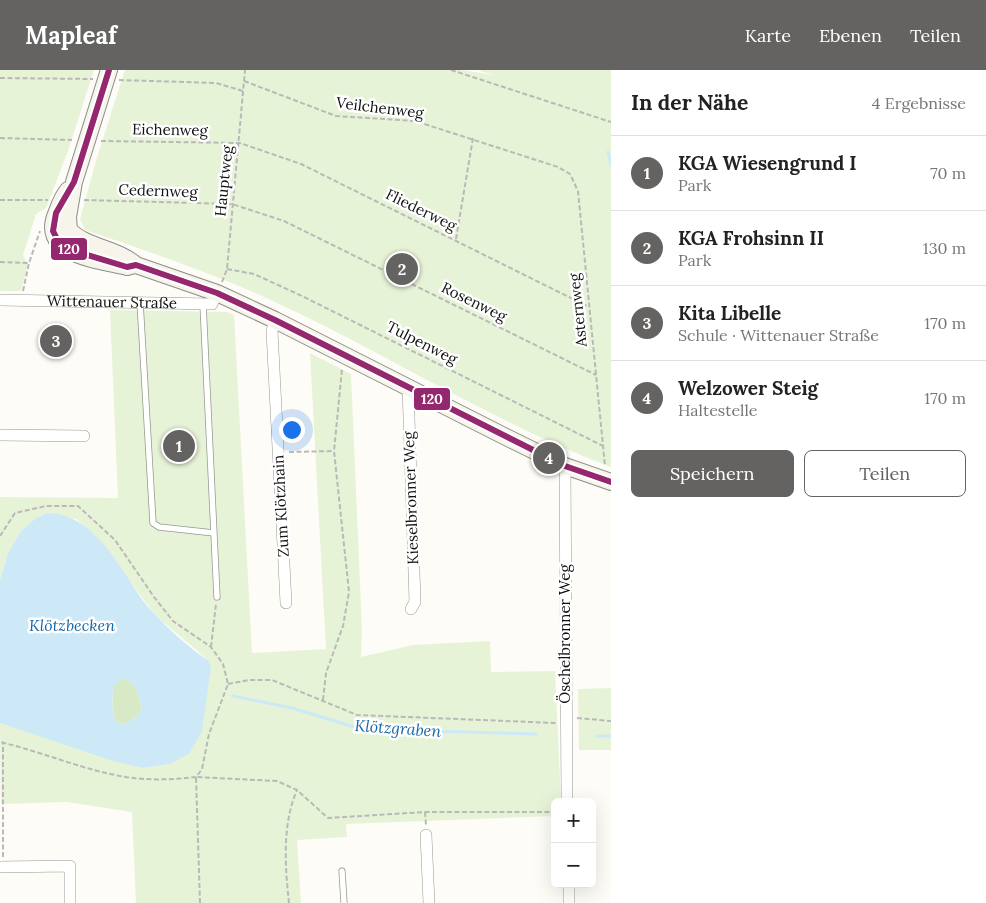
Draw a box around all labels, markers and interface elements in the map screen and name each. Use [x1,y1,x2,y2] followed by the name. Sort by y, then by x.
[25,20,117,51] text: Mapleaf
[745,24,791,47] text: Karte
[819,24,882,47] text: Ebenen
[910,24,961,47] text: Teilen
[631,89,748,116] text: In der Nähe
[334,93,426,122] street label: Veilchenweg
[872,93,966,113] text: 4 Ergebnisse
[132,119,209,140] street label: Eichenweg
[210,144,237,217] street label: Hauptweg
[678,151,857,175] text: KGA Wiesengrund I
[644,163,650,183] text: 1
[930,163,966,183] text: 70 m
[678,175,711,195] text: Park
[118,180,199,201] street label: Cedernweg
[383,184,460,235] street label: Fliederweg
[678,226,824,250] text: KGA Frohsinn II
[50,237,88,261] line badge: 120
[643,238,651,258] text: 2
[923,238,966,258] text: 130 m
[58,240,80,258] text: 120
[386,250,418,288] pin: 2
[678,250,711,270] text: Park
[564,272,591,349] street label: Asternweg
[438,278,511,326] street label: Rosenweg
[47,291,177,312] street label: Wittenauer Straße
[678,301,781,325] text: Kita Libelle
[643,313,651,333] text: 3
[924,313,966,333] text: 170 m
[384,317,461,369] street label: Tulpenweg
[40,322,72,360] pin: 3
[678,325,879,345] text: Schule · Wittenauer Straße
[678,376,818,400] text: Welzower Steig
[413,387,451,411] line badge: 120
[643,388,651,408] text: 4
[924,388,966,408] text: 170 m
[421,390,443,408] text: 120
[678,400,757,420] text: Haltestelle
[279,417,305,443] your location
[163,427,195,465] pin: 1
[399,430,422,565] street label: Kieselbronner Weg
[533,439,565,477] pin: 4
[631,450,794,497] button: Speichern
[804,450,966,497] button: Teilen
[268,455,293,557] street label: Zum Klötzhain
[555,564,574,704] street label: Öschelbronner Weg
[29,615,115,635] water label: Klötzbecken
[354,715,442,741] water label: Klötzgraben
[551,798,596,888] map controls
[551,798,596,843] button: +
[551,843,596,888] button: −

